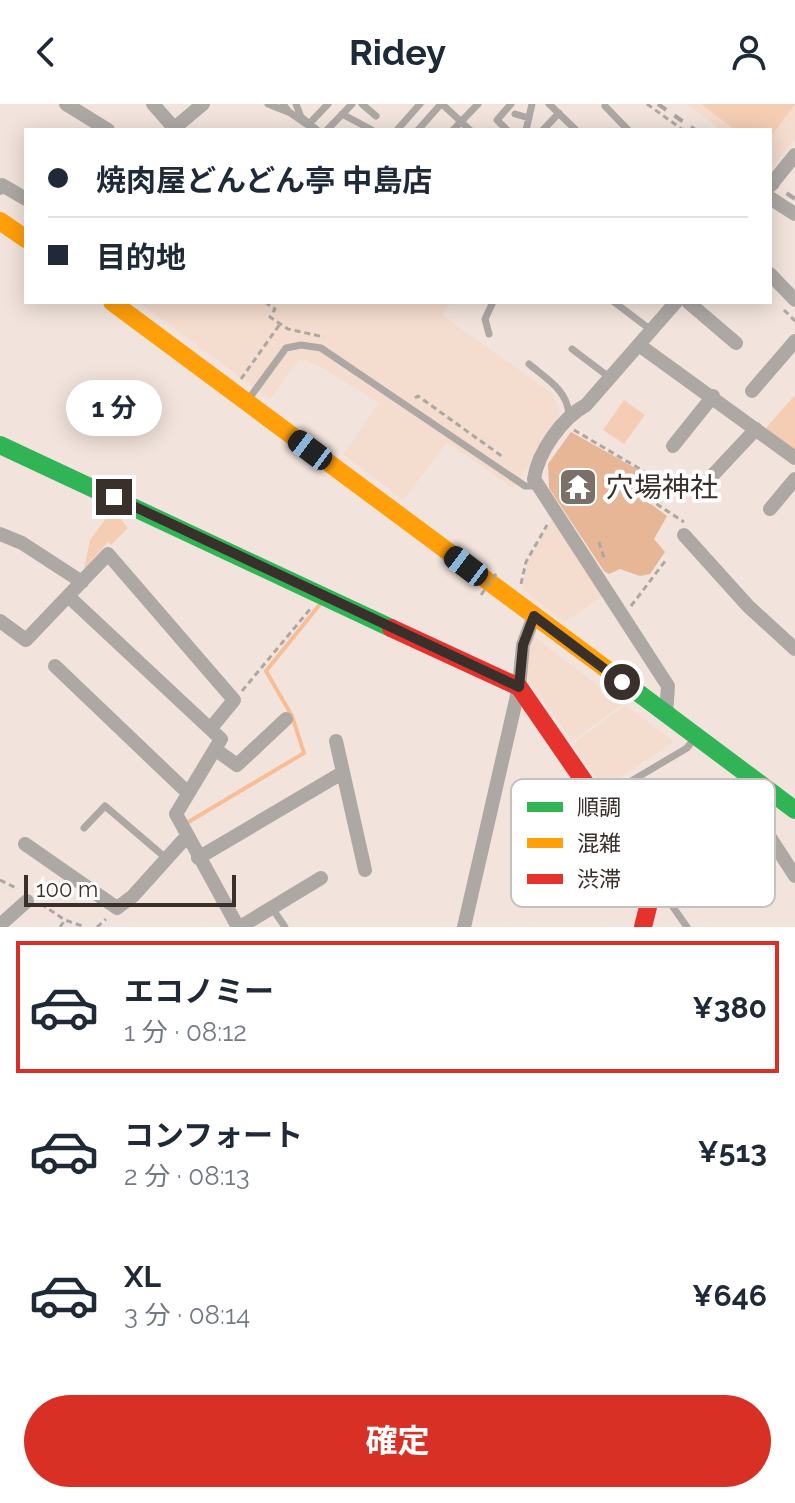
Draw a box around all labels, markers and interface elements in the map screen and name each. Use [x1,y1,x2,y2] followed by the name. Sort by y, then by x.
[24,30,68,74] icon: back
[727,30,771,74] icon: person
[349,31,446,73] text: Ridey
[96,163,432,198] text: 焼肉屋どんどん亭 中島店
[96,240,186,275] text: 目的地
[66,381,162,437] callout: 1 分
[91,393,137,423] text: 1 分
[284,426,336,474] car
[557,466,599,508] temple icon: 穴場神社
[606,471,718,504] place label: 穴場神社
[96,479,132,515] route end
[440,542,492,590] car
[604,664,640,700] route start
[511,779,775,907] legend
[577,794,621,820] text: 順調
[577,830,621,856] text: 混雑
[577,866,621,892] text: 渋滞
[24,871,236,907] scale bar
[36,876,98,902] text: 100 m
[28,971,100,1043] icon: car
[124,974,274,1009] text: エコノミー
[692,990,767,1025] text: ¥380
[124,1017,247,1047] text: 1 分 · 08:12
[28,1115,100,1187] icon: car
[124,1118,303,1153] text: コンフォート
[697,1134,767,1169] text: ¥513
[124,1161,250,1191] text: 2 分 · 08:13
[28,1259,100,1331] icon: car
[124,1259,161,1294] text: XL
[692,1278,767,1313] text: ¥646
[124,1300,250,1330] text: 3 分 · 08:14
[24,1395,771,1487] button: 確定

